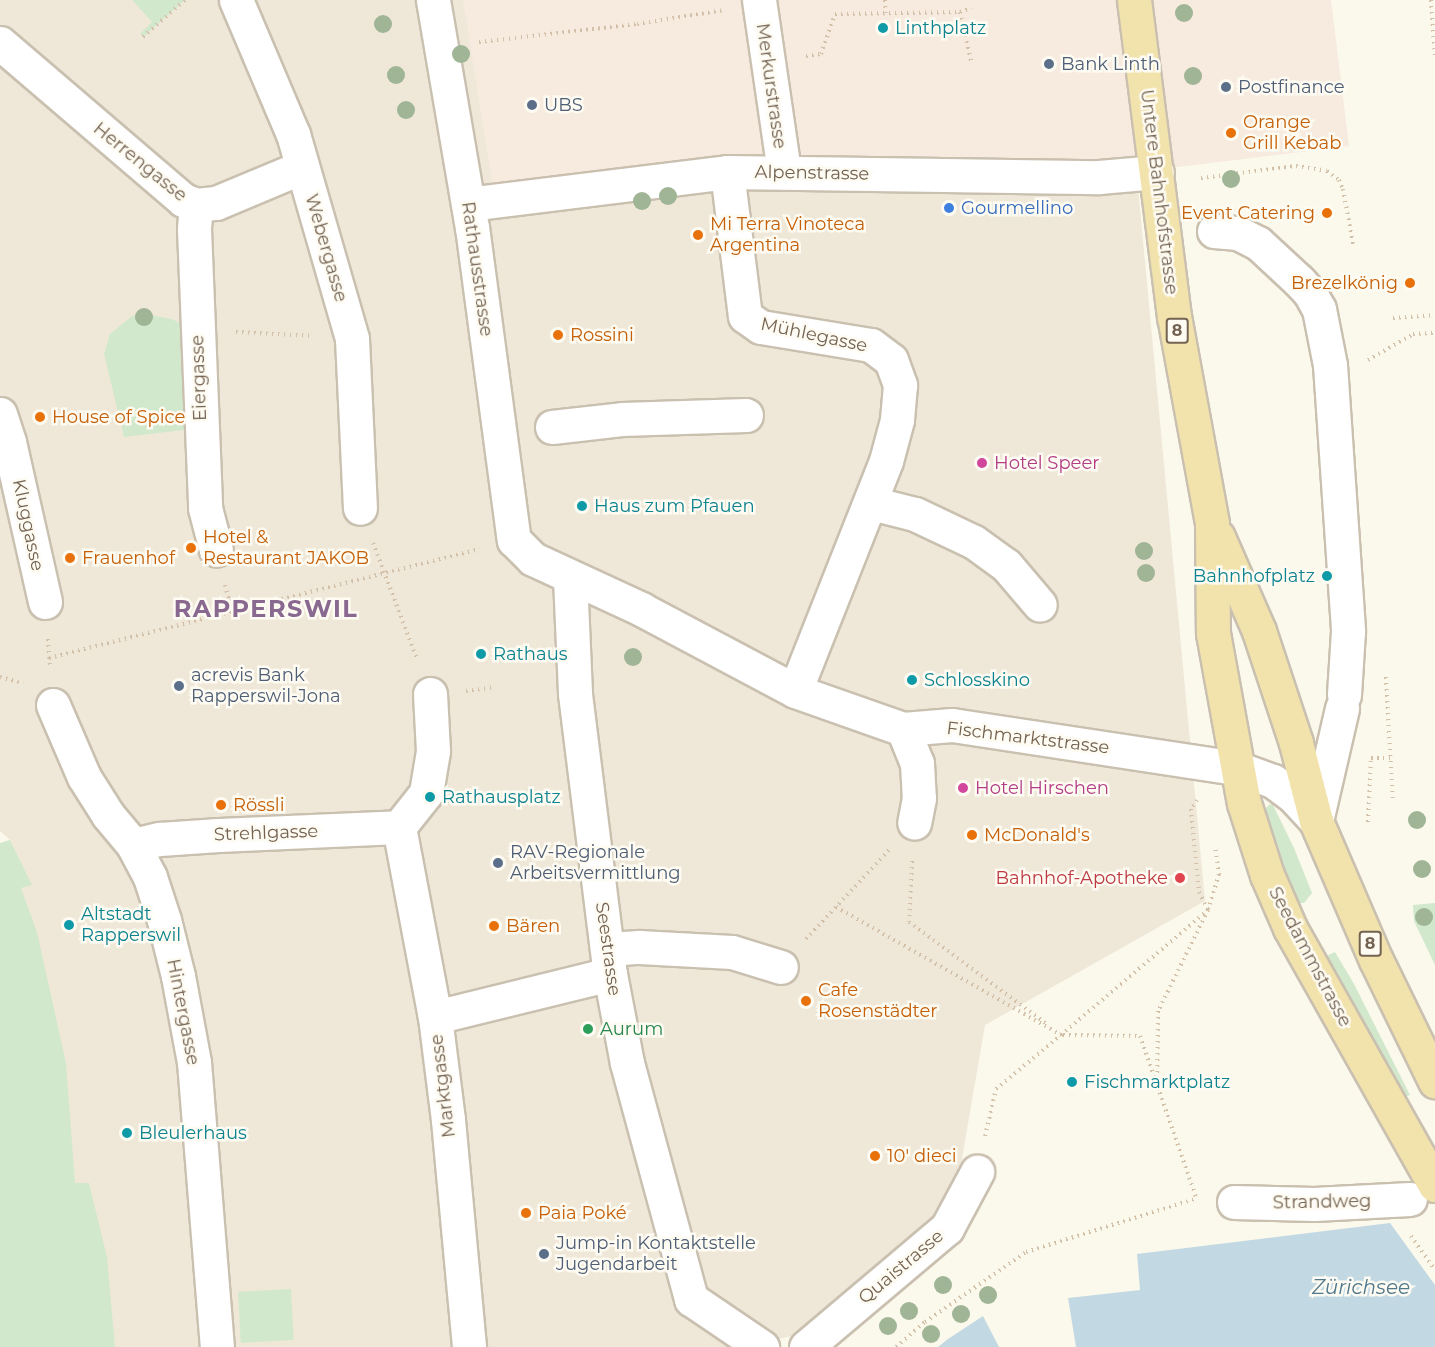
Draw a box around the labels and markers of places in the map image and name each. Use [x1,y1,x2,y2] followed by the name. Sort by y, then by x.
[895,17,986,39] place label: Linthplatz
[876,21,890,35] marker: Linthplatz
[1061,53,1160,75] place label: Bank Linth
[1042,57,1056,71] marker: Bank Linth
[1238,76,1345,98] place label: Postfinance
[1219,80,1233,94] marker: Postfinance
[544,94,583,116] place label: UBS
[525,98,539,112] marker: UBS
[1243,112,1341,154] place label: Orange Grill Kebab
[1224,126,1238,140] marker: Orange Grill Kebab
[961,197,1073,219] place label: Gourmellino
[942,201,956,215] marker: Gourmellino
[1181,202,1315,224] place label: Event Catering
[1320,206,1334,220] marker: Event Catering
[710,214,865,256] place label: Mi Terra Vinoteca Argentina
[691,228,705,242] marker: Mi Terra Vinoteca Argentina
[1291,272,1398,294] place label: Brezelkönig
[1403,276,1417,290] marker: Brezelkönig
[570,324,634,346] place label: Rossini
[551,328,565,342] marker: Rossini
[52,406,185,428] place label: House of Spice
[33,410,47,424] marker: House of Spice
[994,452,1100,474] place label: Hotel Speer
[975,456,989,470] marker: Hotel Speer
[594,495,755,517] place label: Haus zum Pfauen
[575,499,589,513] marker: Haus zum Pfauen
[203,527,369,570] place label: Hotel & Restaurant JAKOB
[184,541,198,555] marker: Hotel & Restaurant JAKOB
[82,547,175,569] place label: Frauenhof
[63,551,77,565] marker: Frauenhof
[1193,565,1315,587] place label: Bahnhofplatz
[1320,569,1334,583] marker: Bahnhofplatz
[493,643,568,665] place label: Rathaus
[474,647,488,661] marker: Rathaus
[191,665,341,708] place label: acrevis Bank Rapperswil-Jona
[924,669,1030,691] place label: Schlosskino
[905,673,919,687] marker: Schlosskino
[172,679,186,693] marker: acrevis Bank Rapperswil-Jona
[975,777,1109,799] place label: Hotel Hirschen
[956,781,970,795] marker: Hotel Hirschen
[442,786,561,808] place label: Rathausplatz
[423,790,437,804] marker: Rathausplatz
[233,794,285,816] place label: Rössli
[214,798,228,812] marker: Rössli
[984,824,1090,846] place label: McDonald's
[965,828,979,842] marker: McDonald's
[510,842,681,884] place label: RAV-Regionale Arbeitsvermittlung
[491,856,505,870] marker: RAV-Regionale Arbeitsvermittlung
[995,867,1168,889] place label: Bahnhof-Apotheke
[1173,871,1187,885] marker: Bahnhof-Apotheke
[81,904,181,946] place label: Altstadt Rapperswil
[506,915,560,937] place label: Bären
[62,918,76,932] marker: Altstadt Rapperswil
[487,919,501,933] marker: Bären
[818,980,938,1022] place label: Cafe Rosenstädter
[799,994,813,1008] marker: Cafe Rosenstädter
[600,1018,663,1040] place label: Aurum
[581,1022,595,1036] marker: Aurum
[1084,1071,1230,1093] place label: Fischmarktplatz
[1065,1075,1079,1089] marker: Fischmarktplatz
[139,1122,247,1144] place label: Bleulerhaus
[120,1126,134,1140] marker: Bleulerhaus
[887,1145,957,1167] place label: 10' dieci
[868,1149,882,1163] marker: 10' dieci
[538,1202,627,1224] place label: Paia Poké
[519,1206,533,1220] marker: Paia Poké
[556,1233,756,1276] place label: Jump-in Kontaktstelle Jugendarbeit
[537,1247,551,1261] marker: Jump-in Kontaktstelle Jugendarbeit

